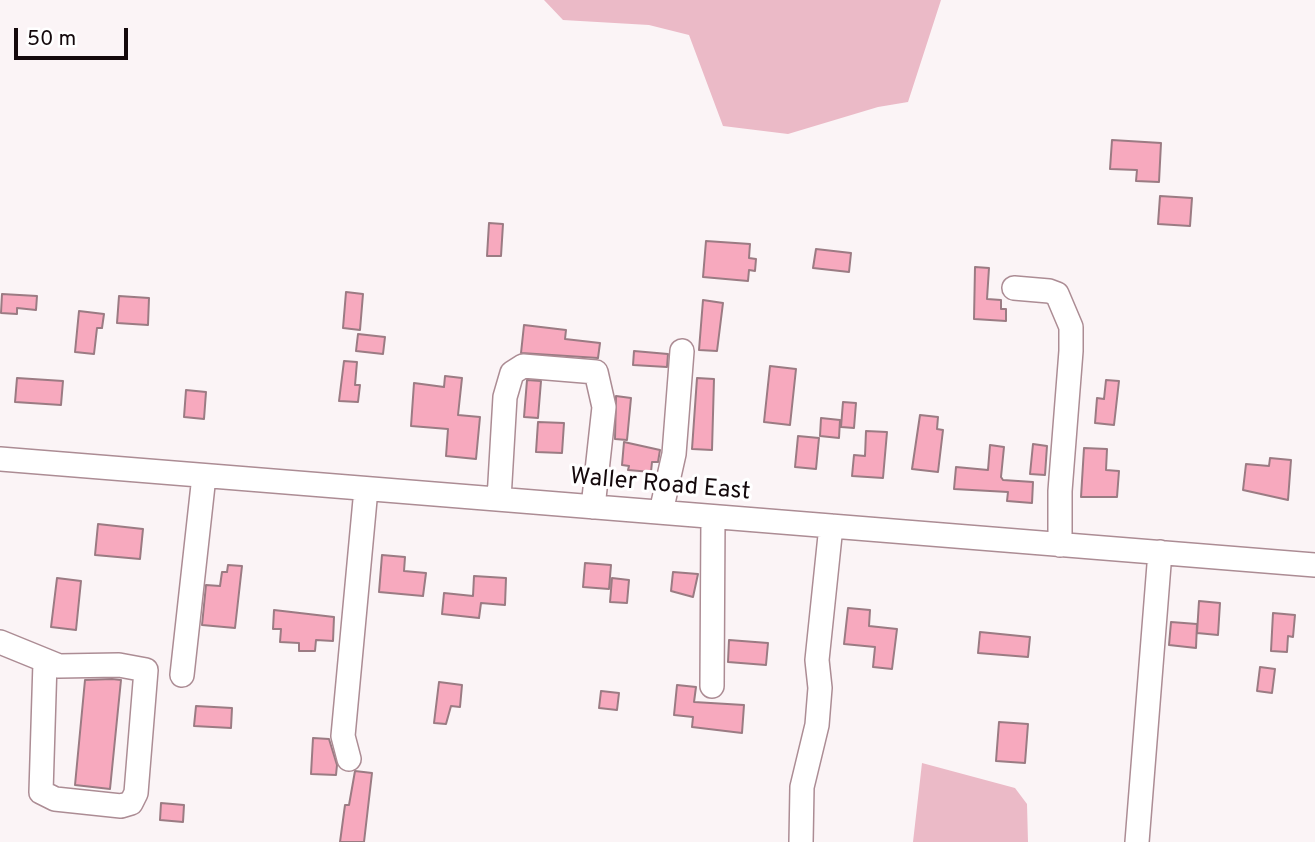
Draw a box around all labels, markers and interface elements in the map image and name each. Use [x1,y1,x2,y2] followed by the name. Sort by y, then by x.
[18,14,131,58] scale bar
[27,26,76,53] text: 50 m
[569,464,751,508] street label: Waller Road East

